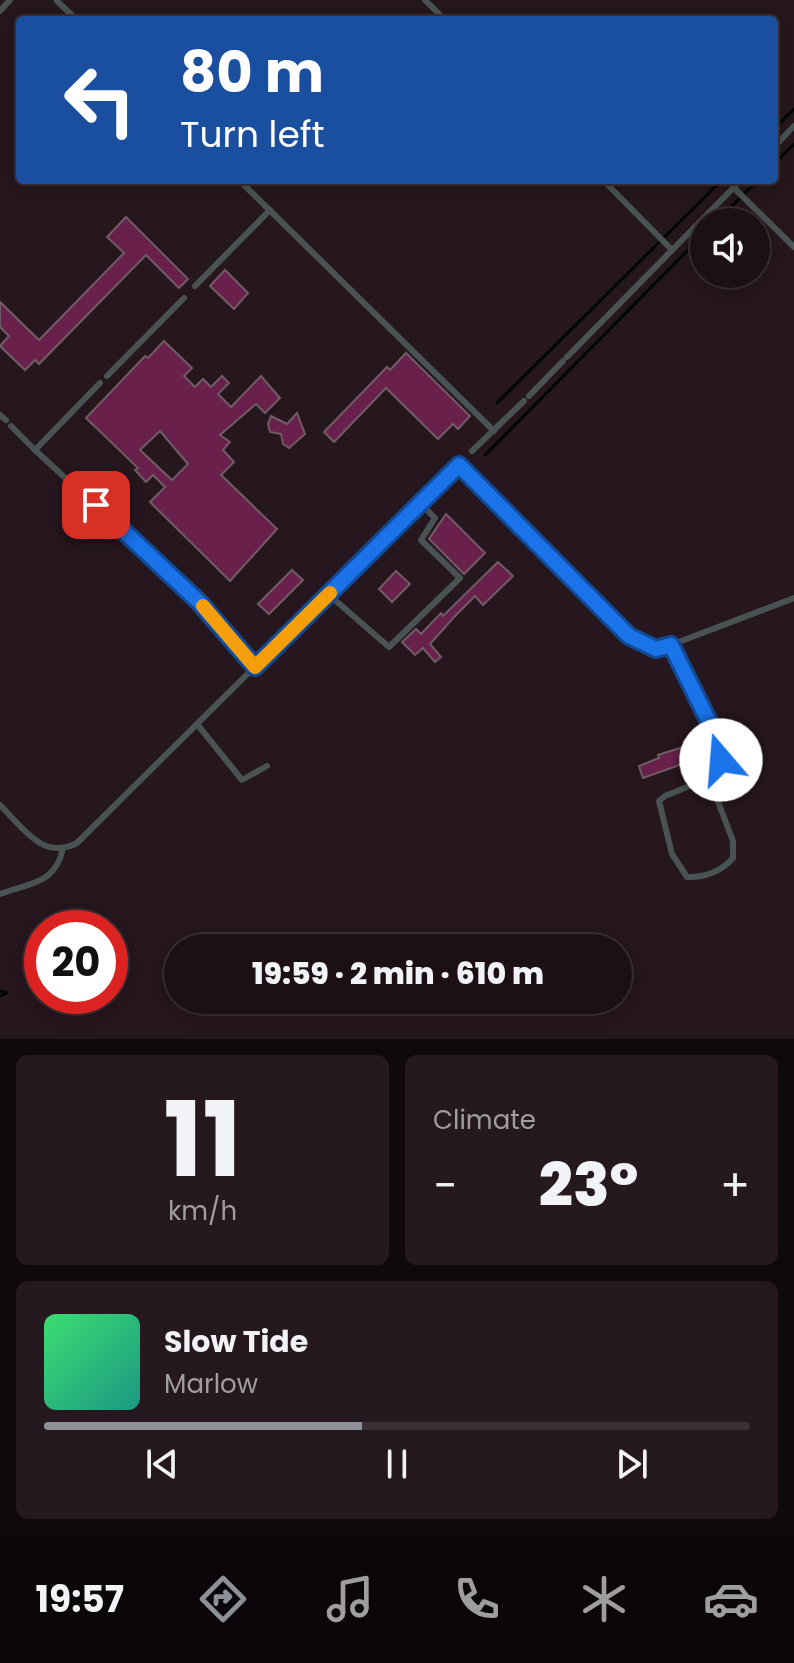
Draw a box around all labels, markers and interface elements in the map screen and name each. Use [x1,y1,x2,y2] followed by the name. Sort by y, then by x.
[180,33,324,112] text: 80 m
[48,48,152,152] icon: left
[180,109,325,160] text: Turn left
[690,208,770,288] map controls
[690,208,770,288] button: sound
[62,471,130,539] pin
[74,483,118,527] icon: arrive
[679,718,763,802] position arrow
[24,910,128,1014] speed limit sign: 20
[252,952,544,995] text: 19:59 · 2 min · 610 m
[163,1067,242,1212] text: 11
[433,1102,536,1138] text: Climate
[539,1143,638,1227] text: 23°
[433,1155,457,1216] text: −
[720,1155,750,1216] text: +
[168,1193,237,1229] text: km/h
[164,1320,308,1363] text: Slow Tide
[164,1366,258,1402] text: Marlow
[140,1442,184,1486] icon: previous
[375,1442,419,1486] icon: pause
[610,1442,654,1486] icon: next
[195,1571,251,1627] icon: directions
[322,1571,378,1627] icon: music
[449,1571,505,1627] icon: phone
[576,1571,632,1627] icon: climate
[703,1571,759,1627] icon: car
[35,1574,124,1625] text: 19:57

